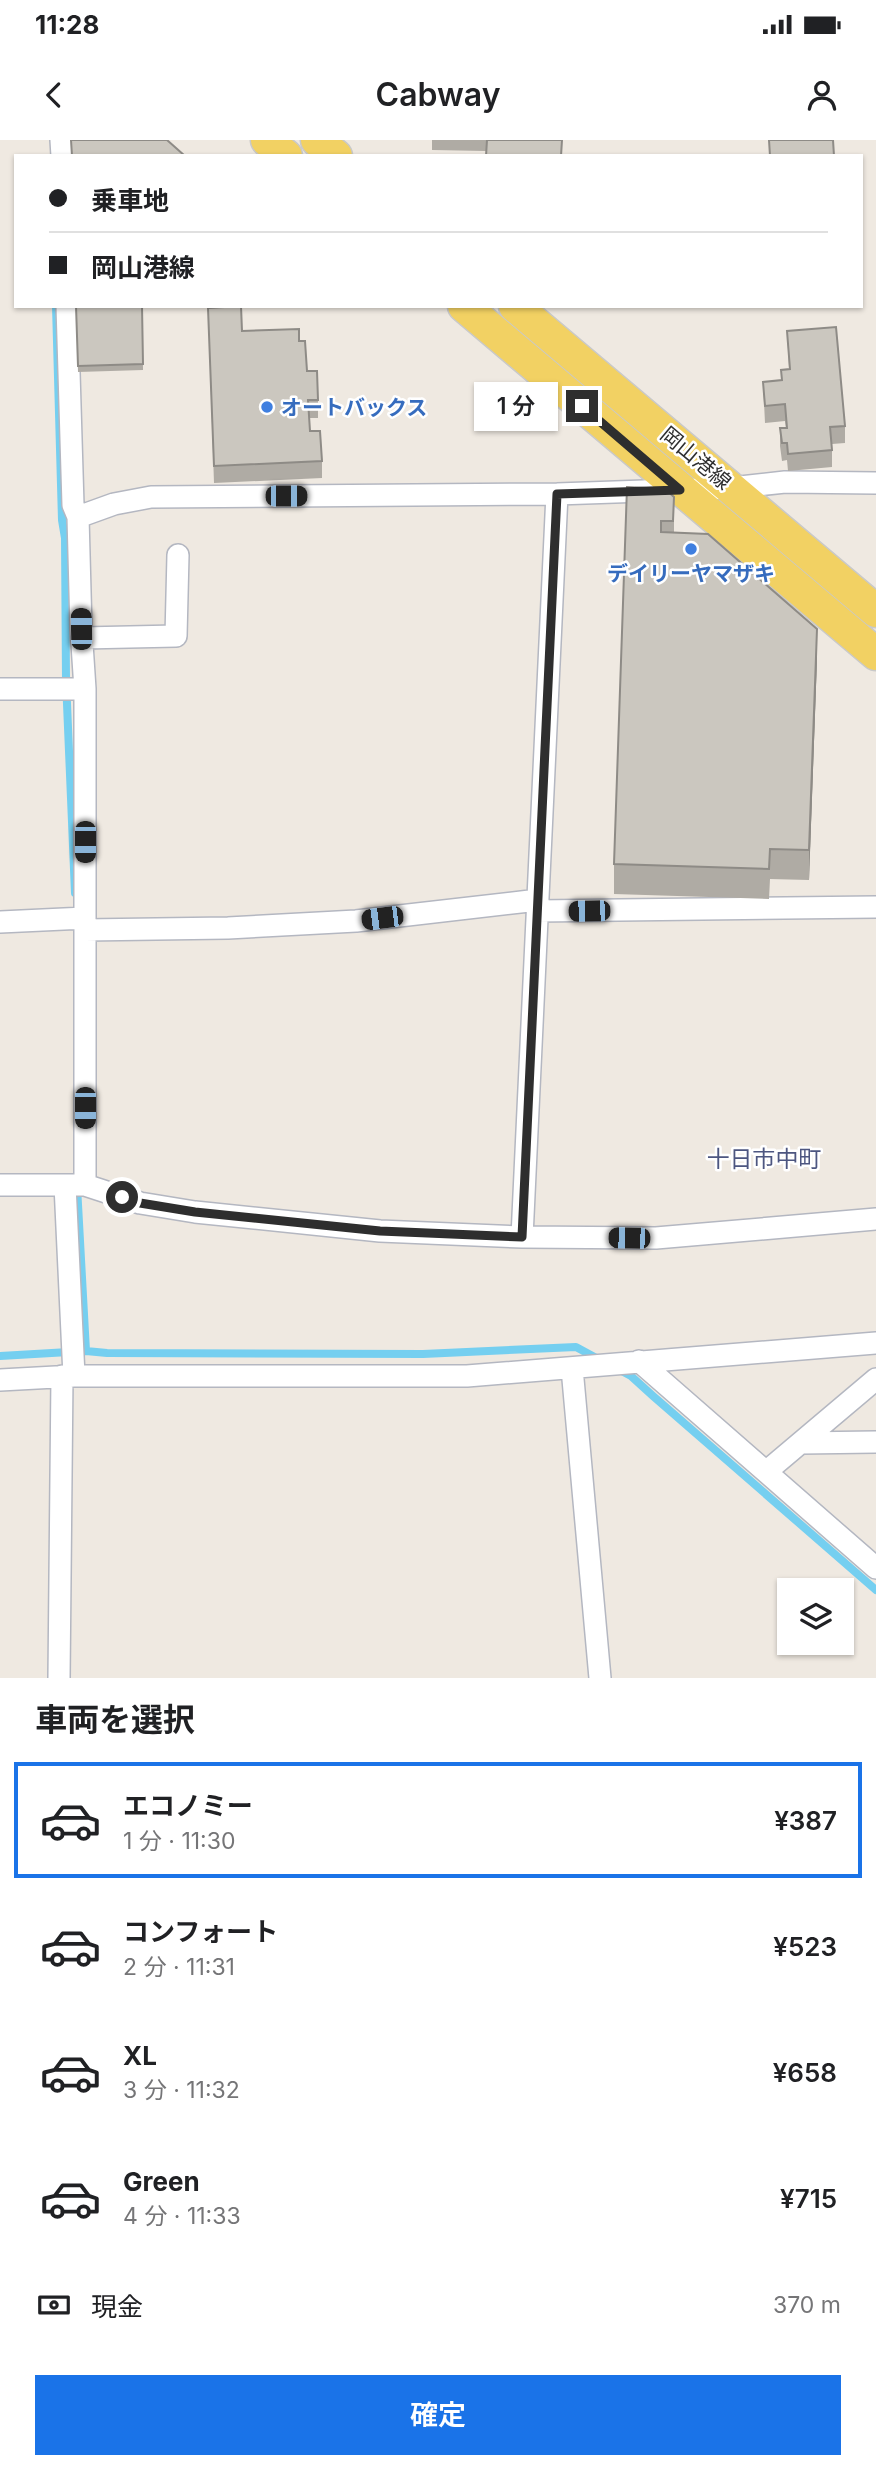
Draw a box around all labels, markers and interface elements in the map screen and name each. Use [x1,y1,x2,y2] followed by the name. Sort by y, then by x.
[35,9,99,40] text: 11:28
[376,75,500,114] text: Cabway
[35,76,73,114] icon: back
[803,76,841,114] icon: person
[91,185,169,216] text: 乗車地
[91,252,195,283] text: 岡山港線
[474,382,558,430] callout: 1 分
[566,390,598,422] route end
[497,392,535,420] text: 1 分
[281,395,427,420] place label: オートバックス
[259,399,275,415] marker: オートバックス
[656,421,736,495] street label: 岡山港線
[266,486,308,507] car
[683,541,699,557] marker: デイリーヤマザキ
[607,561,775,586] place label: デイリーヤマザキ
[71,608,92,650] car
[75,821,96,863] car
[568,900,611,922] car
[360,905,405,931] car
[75,1087,96,1129] car
[707,1145,822,1173] district label: 十日市中町
[106,1181,138,1213] route start
[608,1227,651,1249] car
[777,1578,854,1655] map controls
[777,1578,854,1655] button: layers
[35,1700,195,1739] text: 車両を選択
[39,1789,102,1852] icon: car
[123,1790,253,1821] text: エコノミー
[774,1805,837,1836] text: ¥387
[123,1827,235,1855] text: 1 分 · 11:30
[39,1915,102,1978] icon: car
[123,1916,278,1947] text: コンフォート
[773,1931,837,1962] text: ¥523
[123,1953,235,1981] text: 2 分 · 11:31
[123,2040,157,2071] text: XL
[39,2041,102,2104] icon: car
[773,2057,837,2088] text: ¥658
[123,2076,240,2104] text: 3 分 · 11:32
[123,2166,200,2197] text: Green
[39,2167,102,2230] icon: car
[780,2183,837,2214] text: ¥715
[123,2202,241,2230] text: 4 分 · 11:33
[35,2286,73,2324] icon: cash
[91,2291,143,2322] text: 現金
[773,2291,841,2319] text: 370 m
[35,2375,841,2455] button: 確定

